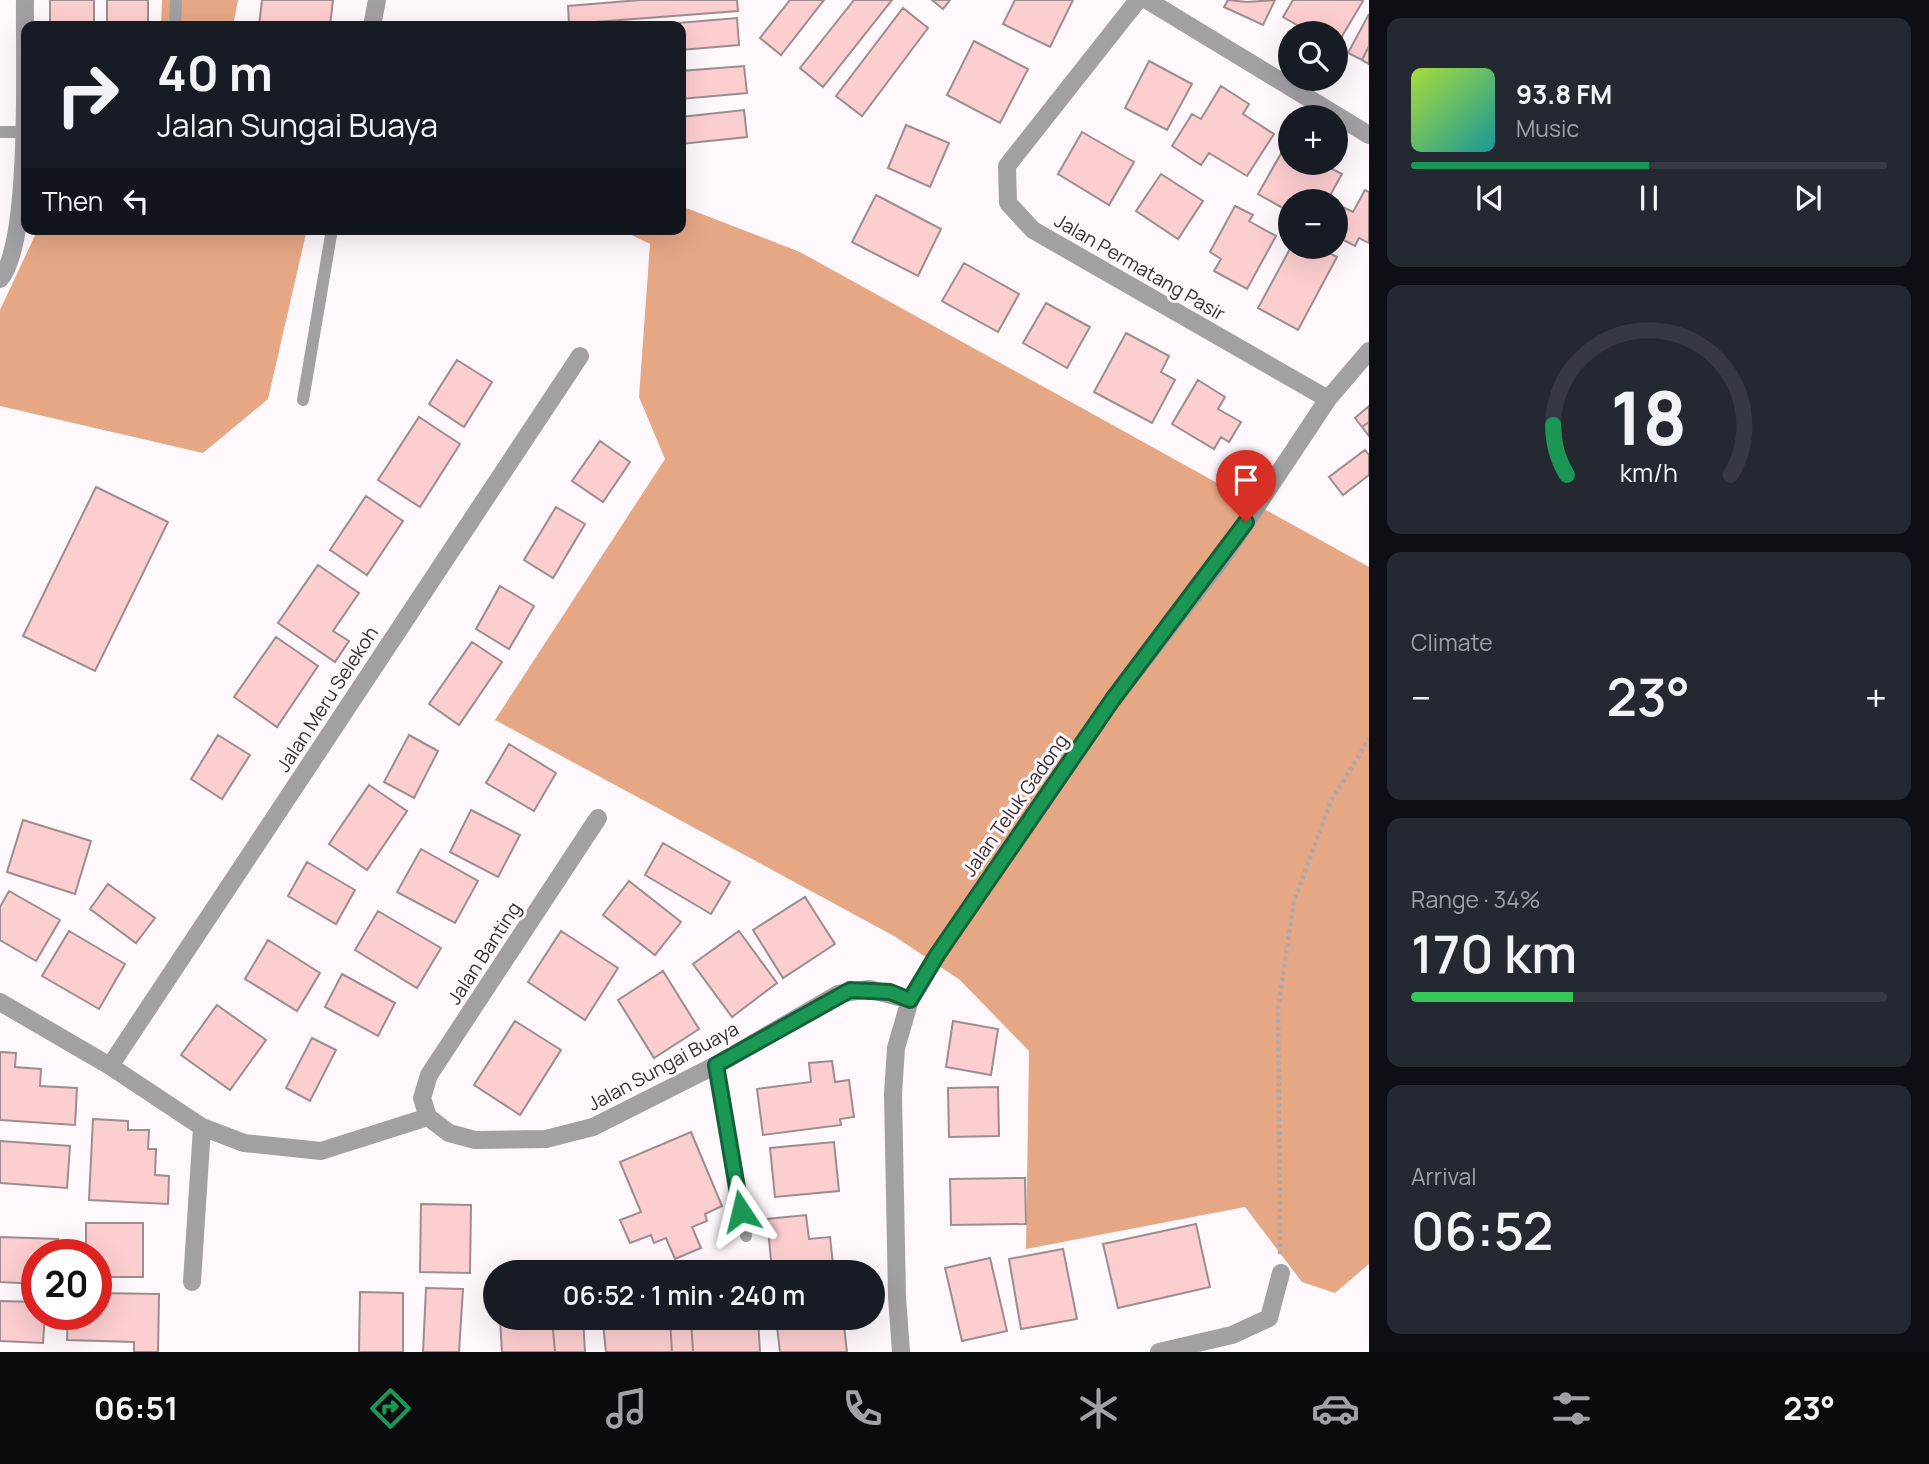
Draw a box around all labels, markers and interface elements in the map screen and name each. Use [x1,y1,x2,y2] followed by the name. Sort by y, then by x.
[1278,21,1348,259] map controls
[1278,21,1348,91] button: search
[157,39,273,106] text: 40 m
[42,49,133,140] icon: right
[1516,76,1612,112] text: 93.8 FM
[157,103,438,147] text: Jalan Sungai Buaya
[1278,105,1348,175] button: +
[1516,112,1579,144] text: Music
[1471,179,1509,217] icon: previous
[1630,179,1668,217] icon: pause
[1789,179,1827,217] icon: next
[117,182,155,220] icon: left
[42,183,103,219] text: Then
[1278,189,1348,259] button: −
[1050,208,1230,327] street label: Jalan Permatang Pasir
[1611,368,1687,468] text: 18
[1216,450,1276,522] pin
[1620,455,1678,490] text: km/h
[1227,461,1265,499] icon: arrive
[270,621,384,777] street label: Jalan Meru Selekoh
[1411,626,1493,658] text: Climate
[1606,661,1690,732] text: 23°
[1411,671,1432,723] text: −
[1865,671,1887,723] text: +
[956,729,1074,881] street label: Jalan Teluk Gadong
[1411,883,1540,915] text: Range · 34%
[441,897,527,1009] street label: Jalan Banting
[1411,918,1577,989] text: 170 km
[583,1015,743,1117] street label: Jalan Sungai Buaya
[1411,1160,1477,1192] text: Arrival
[704,1174,778,1248] position arrow
[1411,1195,1553,1266] text: 06:52
[21,1239,112,1330] speed limit sign: 20
[563,1277,805,1313] text: 06:52 · 1 min · 240 m
[366,1384,415,1433] icon: directions
[602,1384,651,1433] icon: music
[838,1384,887,1433] icon: phone
[1074,1384,1123,1433] icon: climate
[1311,1384,1360,1433] icon: car
[1547,1384,1596,1433] icon: filters
[94,1386,178,1430] text: 06:51
[1783,1386,1835,1430] text: 23°

